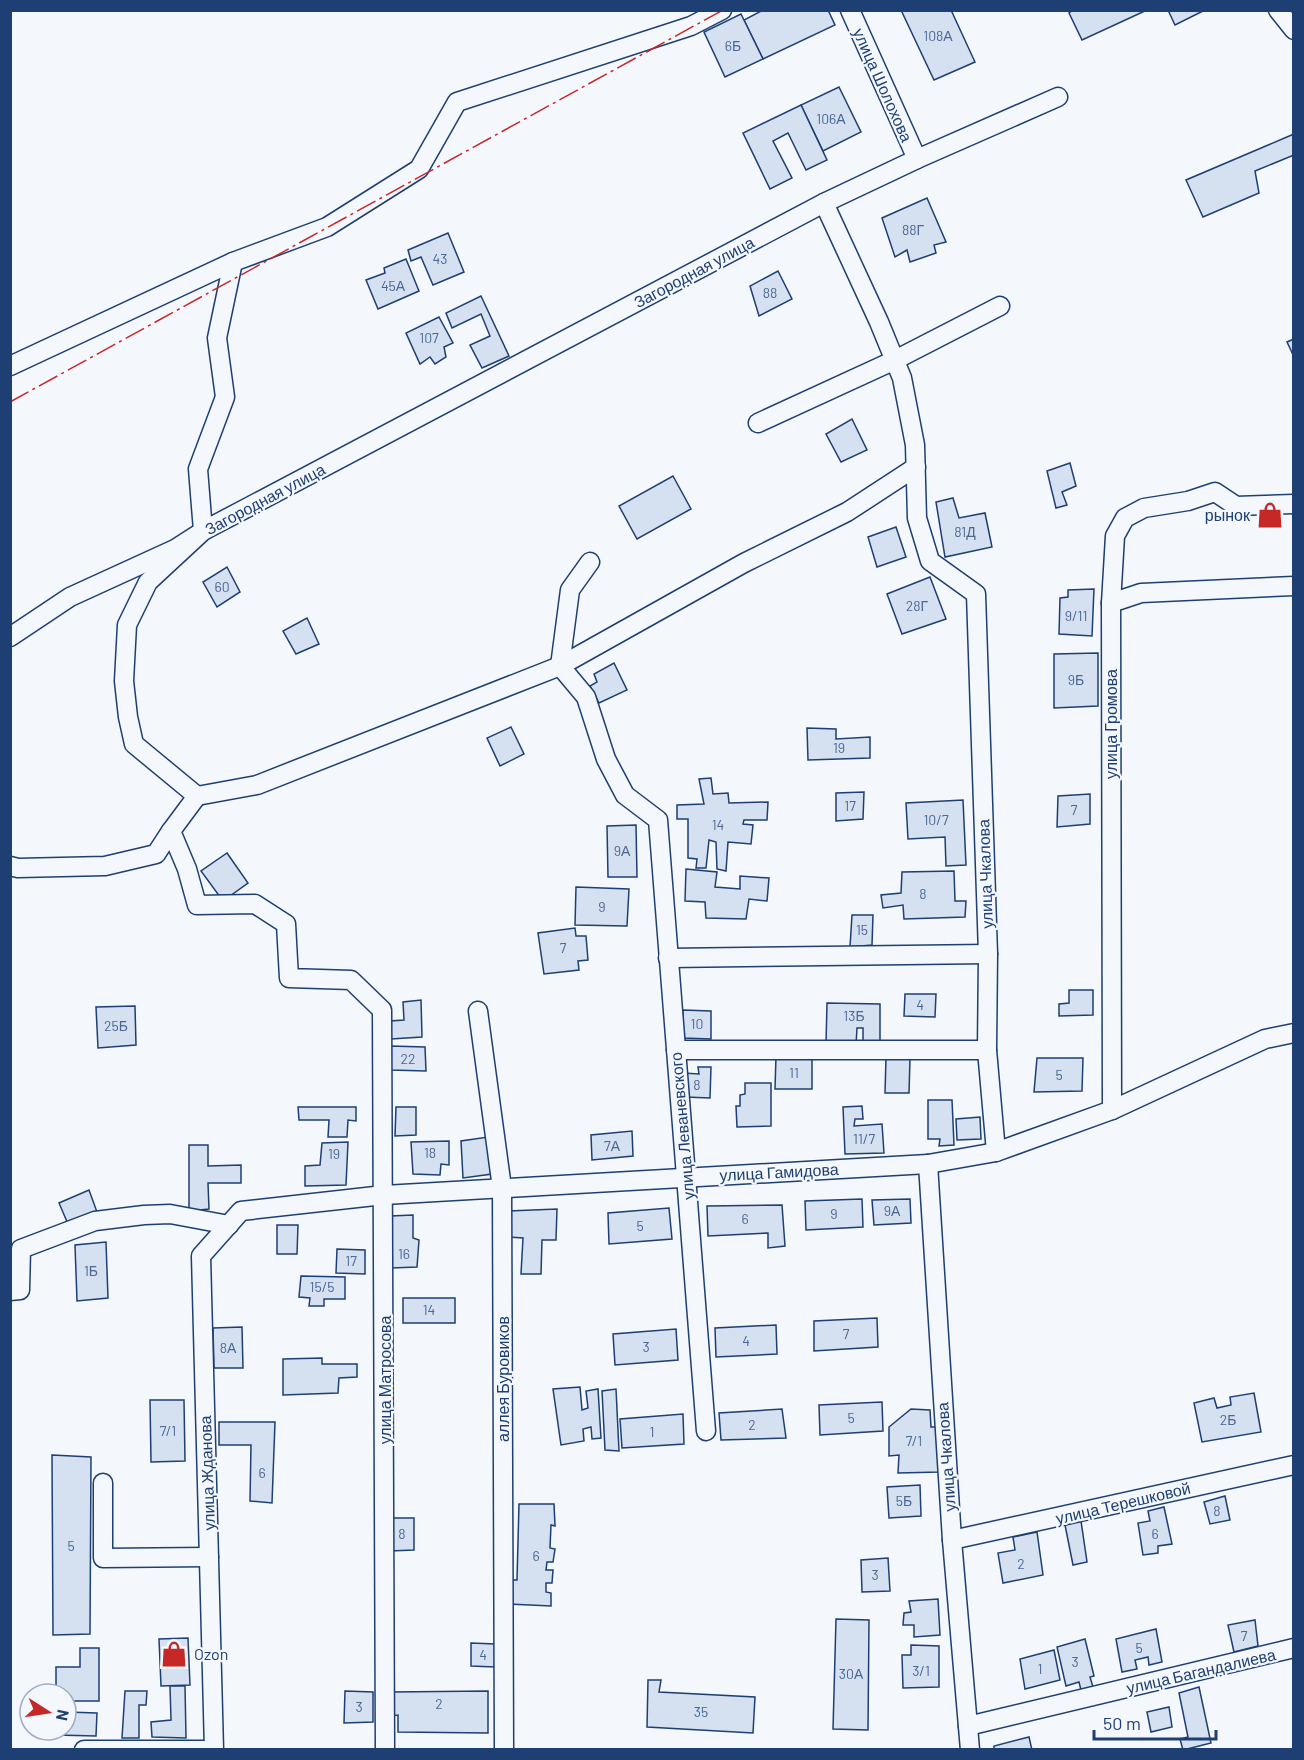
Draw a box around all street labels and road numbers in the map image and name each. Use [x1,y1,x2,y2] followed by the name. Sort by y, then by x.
[850,25,917,145] street label: улица Шолохова
[630,232,757,311] street label: Загородная улица
[201,459,328,538] street label: Загородная улица
[1101,669,1120,779] street label: улица Громова
[973,819,996,929] street label: улица Чкалова
[666,1051,697,1201] street label: улица Леваневского
[719,1159,839,1184] street label: улица Гамидова
[375,1316,394,1444] street label: улица Матросова
[493,1316,512,1442] street label: аллея Буровиков
[932,1402,959,1512] street label: улица Чкалова
[195,1415,218,1531] street label: улица Жданова
[1054,1478,1192,1527] street label: улица Терешковой
[1124,1644,1277,1697] street label: улица Багандалиева

